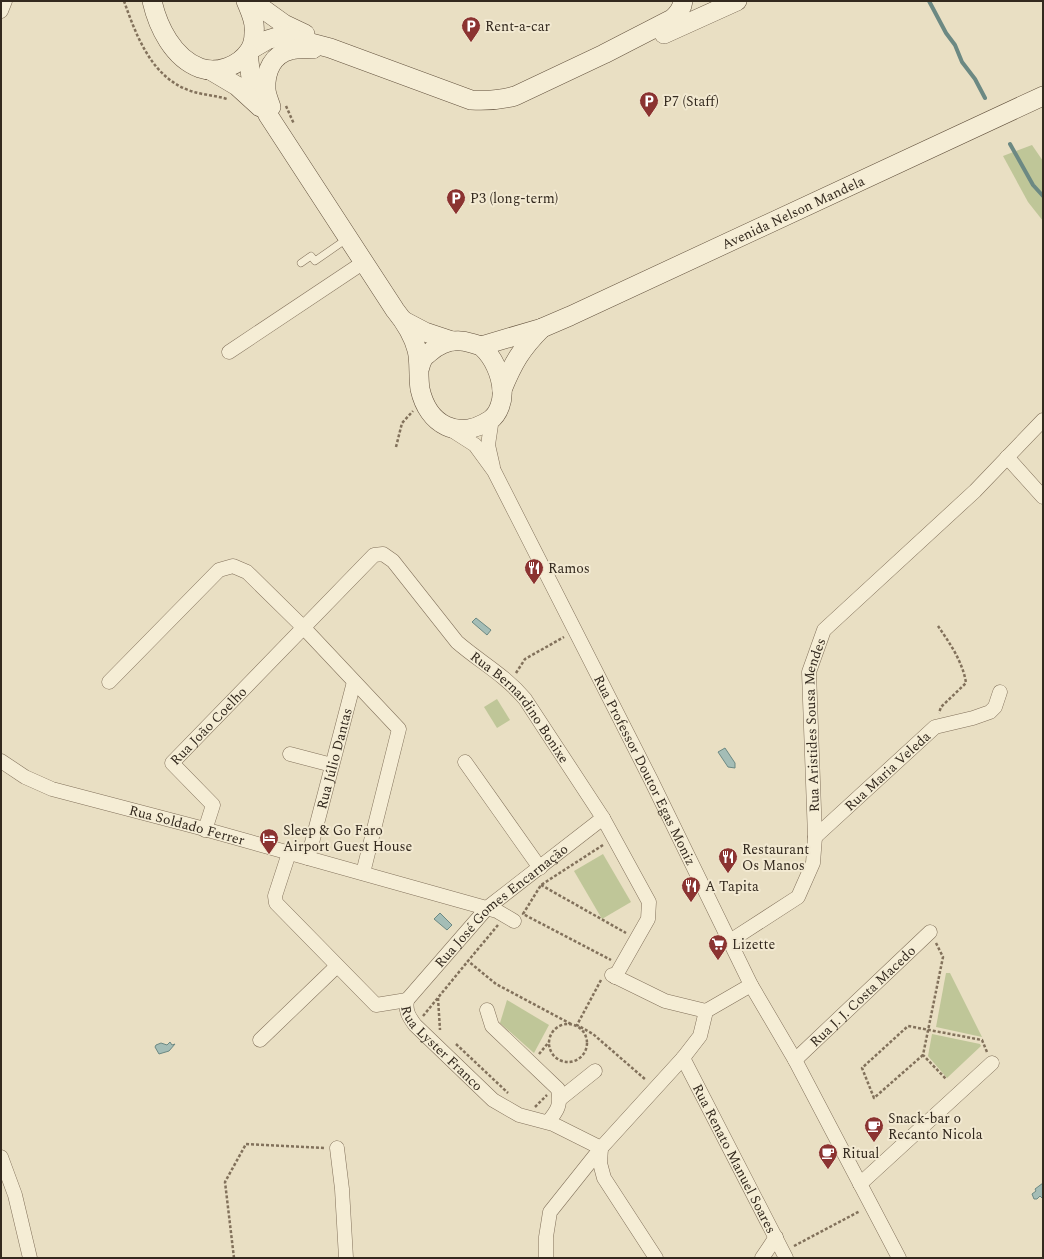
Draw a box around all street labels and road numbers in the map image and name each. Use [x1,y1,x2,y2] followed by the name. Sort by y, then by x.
[718,170,868,255] street label: Avenida Nelson Mandela
[799,635,831,813] street label: Rua Aristides Sousa Mendes
[466,646,574,768] street label: Rua Bernardino Bonixe
[588,671,701,869] street label: Rua Professor Doutor Egas Moniz
[165,682,252,770] street label: Rua João Coelho
[311,706,358,811] street label: Rua Júlio Dantas
[840,726,935,816] street label: Rua Maria Veleda
[127,800,247,851] street label: Rua Soldado Ferrer
[430,839,573,972] street label: Rua José Gomes Encarnação
[805,941,921,1052] street label: Rua J. J. Costa Macedo
[395,1004,488,1096] street label: Rua Lyster Franco
[687,1080,782,1237] street label: Rua Renato Manuel Soares

